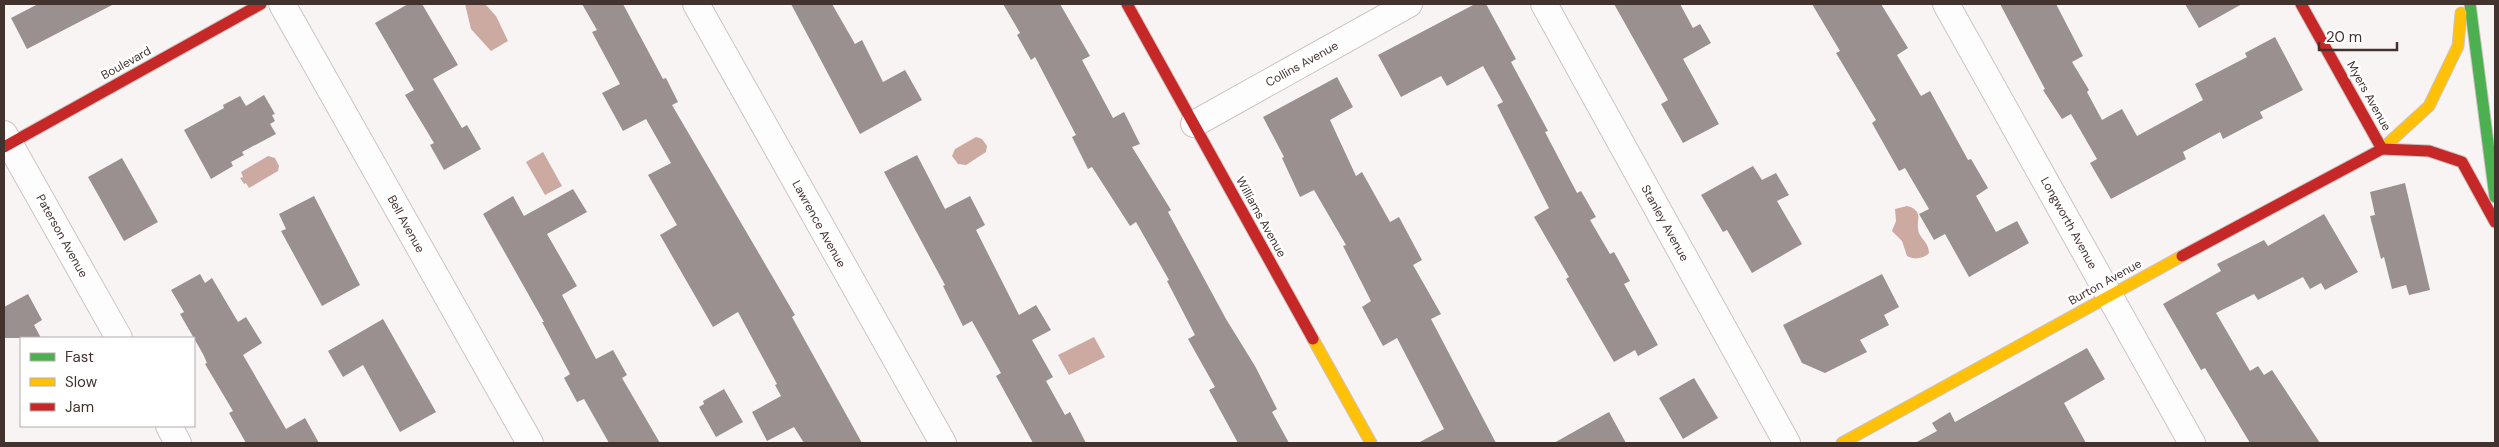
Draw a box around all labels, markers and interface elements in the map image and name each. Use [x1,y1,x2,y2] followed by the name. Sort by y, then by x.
[2319,20,2396,52] scale bar
[2326,27,2362,47] text: 20 m
[1263,37,1341,91] street label: Collins Avenue
[98,43,154,83] street label: Boulevard
[2343,58,2395,134] street label: Myers Avenue
[1232,174,1290,260] street label: Williams Avenue
[2037,174,2101,272] street label: Longworth Avenue
[788,178,850,271] street label: Lawrence Avenue
[1637,182,1693,264] street label: Stanley Avenue
[32,192,92,281] street label: Paterson Avenue
[384,192,428,256] street label: Bell Avenue
[2066,255,2144,309] street label: Burton Avenue
[20,337,195,427] legend
[65,347,94,367] text: Fast
[65,372,98,392] text: Slow
[65,397,94,417] text: Jam

